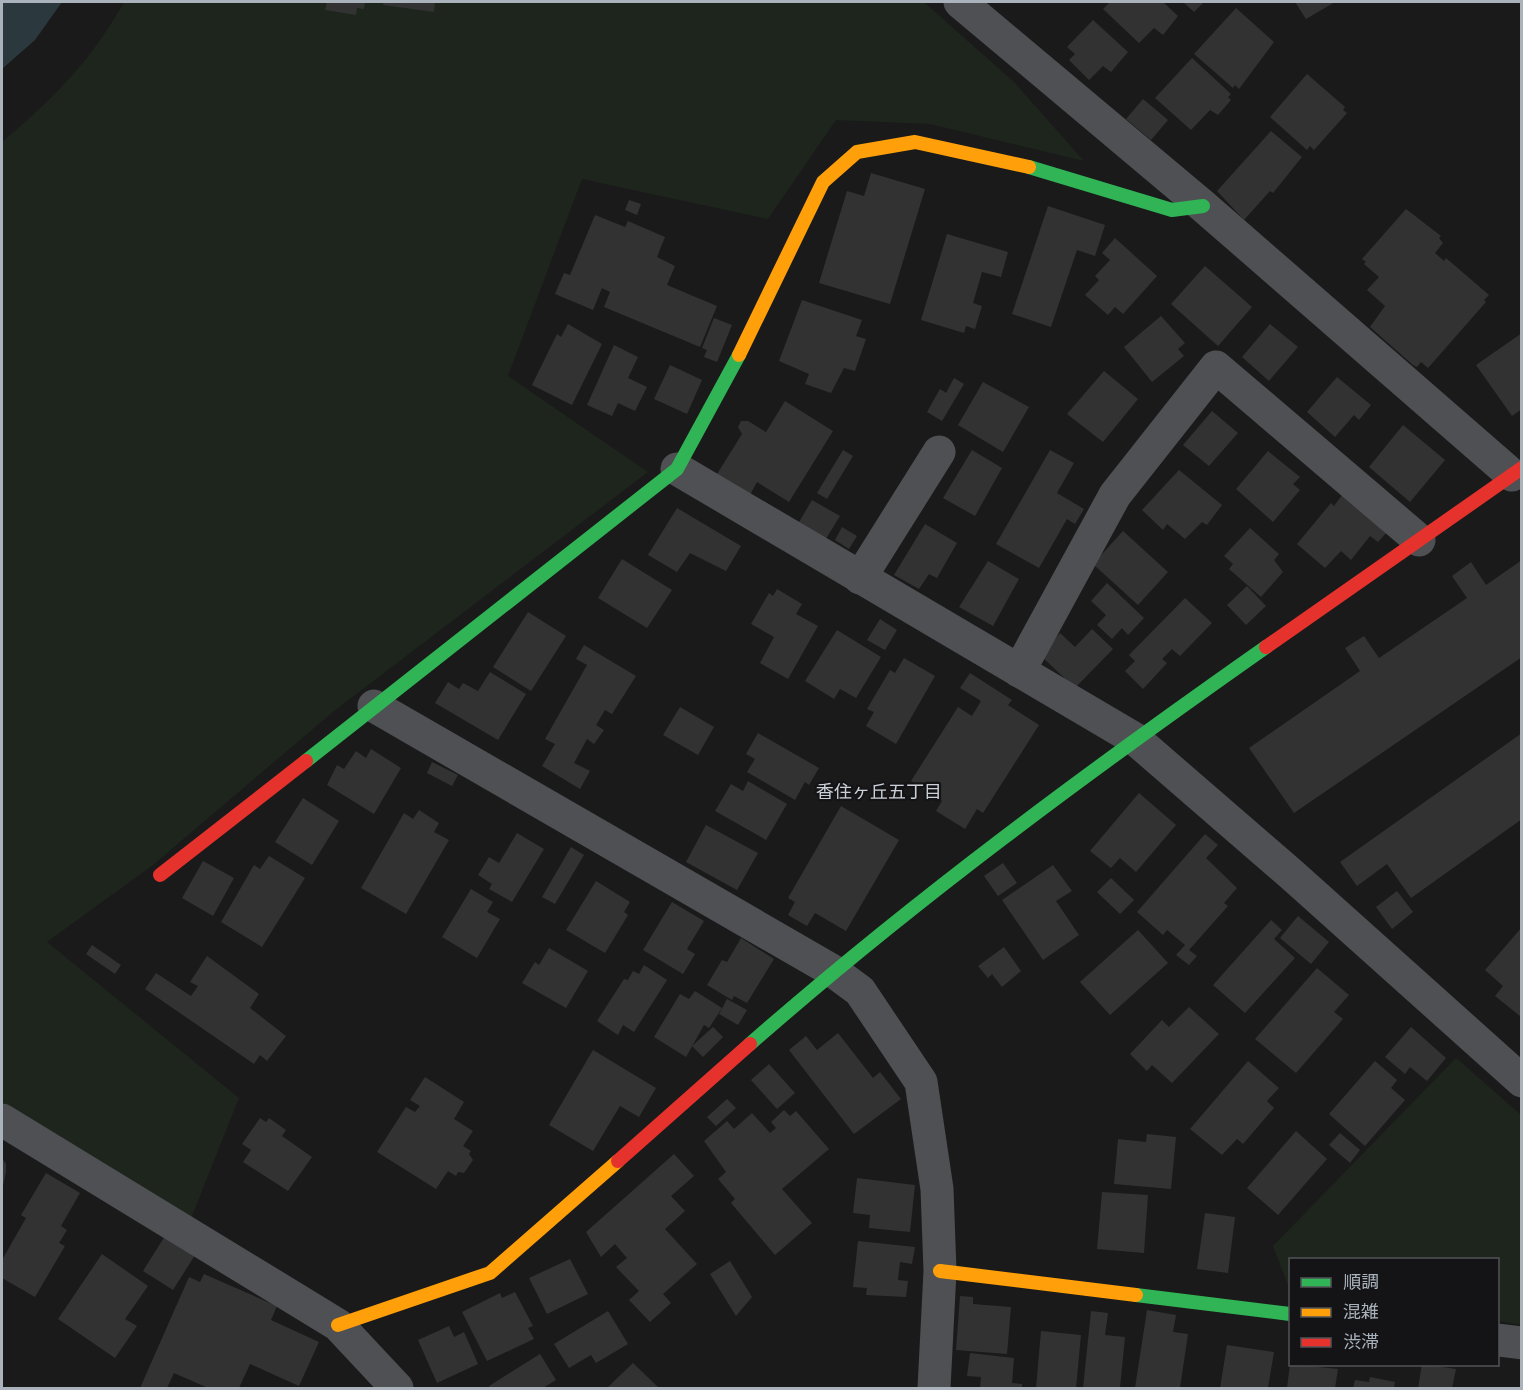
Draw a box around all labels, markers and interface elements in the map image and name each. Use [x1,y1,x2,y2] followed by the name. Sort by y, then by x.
[816,781,942,802] district label: 香住ヶ丘五丁目
[1289,1258,1499,1366] legend
[1343,1271,1379,1292] text: 順調
[1343,1301,1379,1322] text: 混雑
[1343,1331,1379,1352] text: 渋滞

